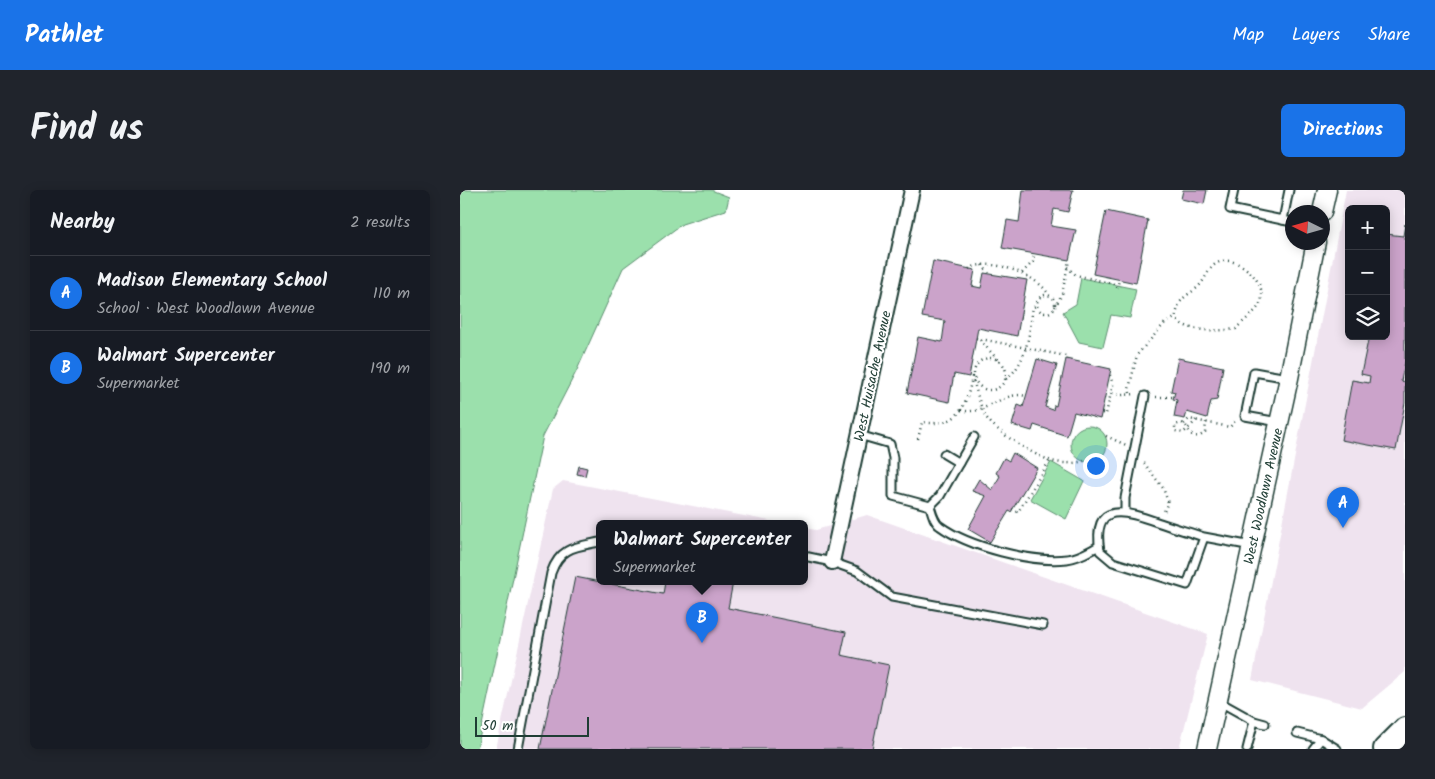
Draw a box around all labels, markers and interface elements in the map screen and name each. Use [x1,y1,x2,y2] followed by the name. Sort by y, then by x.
[25,16,104,55] text: Pathlet
[1233,21,1264,50] text: Map
[1292,21,1340,50] text: Layers
[1368,21,1410,50] text: Share
[30,102,143,158] text: Find us
[1281,104,1405,157] button: Directions
[1285,205,1330,250] north arrow
[1345,205,1390,340] map controls
[1345,205,1390,250] button: +
[50,206,115,239] text: Nearby
[350,210,410,235] text: 2 results
[1345,250,1390,295] button: −
[97,266,327,296] text: Madison Elementary School
[61,281,71,306] text: A
[373,281,410,306] text: 110 m
[1345,295,1390,340] button: layers
[97,296,315,321] text: School · West Woodlawn Avenue
[848,308,898,444] street label: West Huisache Avenue
[97,341,275,371] text: Walmart Supercenter
[61,356,71,381] text: B
[370,356,410,381] text: 190 m
[97,371,180,396] text: Supermarket
[1238,426,1290,566] street label: West Woodlawn Avenue
[1083,453,1109,479] your location
[1327,487,1359,528] pin: A
[596,520,808,585] popup
[613,525,791,555] text: Walmart Supercenter
[613,555,696,580] text: Supermarket
[686,602,718,643] pin: B
[475,714,589,737] scale bar
[482,715,513,737] text: 50 m

